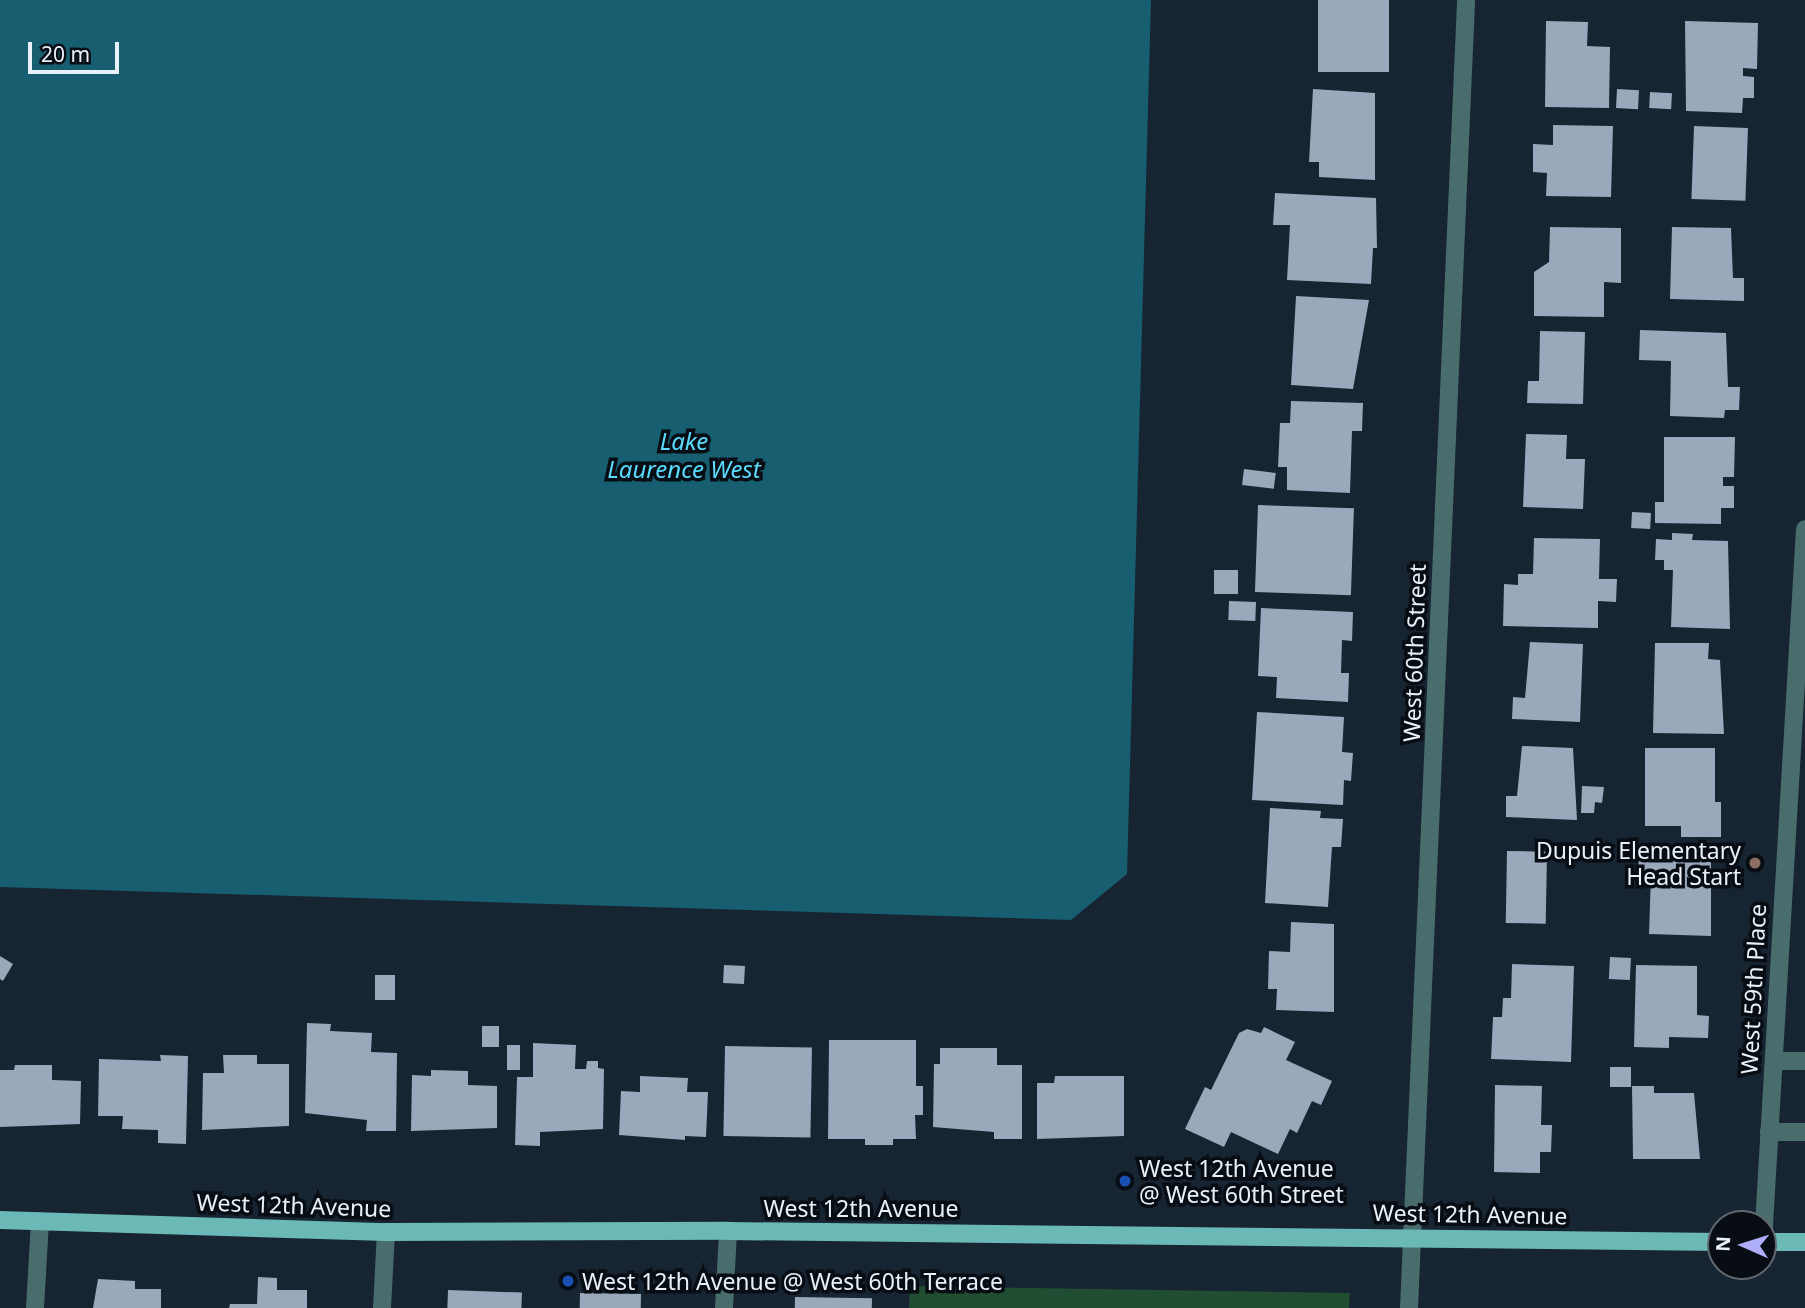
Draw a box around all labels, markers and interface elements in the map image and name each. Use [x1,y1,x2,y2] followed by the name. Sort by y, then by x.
[32,28,122,72] scale bar
[41,40,90,68] text: 20 m
[607,427,761,483] water label: Lake Laurence West
[1397,563,1431,743] street label: West 60th Street
[1536,836,1741,890] place label: Dupuis Elementary Head Start
[1747,855,1763,871] marker: Dupuis Elementary Head Start
[1735,903,1771,1075] street label: West 59th Place
[1139,1154,1344,1208] place label: West 12th Avenue @ West 60th Street
[1117,1173,1133,1189] marker: West 12th Avenue @ West 60th Street
[196,1188,392,1222] street label: West 12th Avenue
[764,1194,958,1222] street label: West 12th Avenue
[1372,1199,1568,1229] street label: West 12th Avenue
[1707,1210,1777,1280] north arrow
[1710,1236,1736,1252] text: N
[582,1267,1003,1295] place label: West 12th Avenue @ West 60th Terrace
[560,1273,576,1289] marker: West 12th Avenue @ West 60th Terrace

